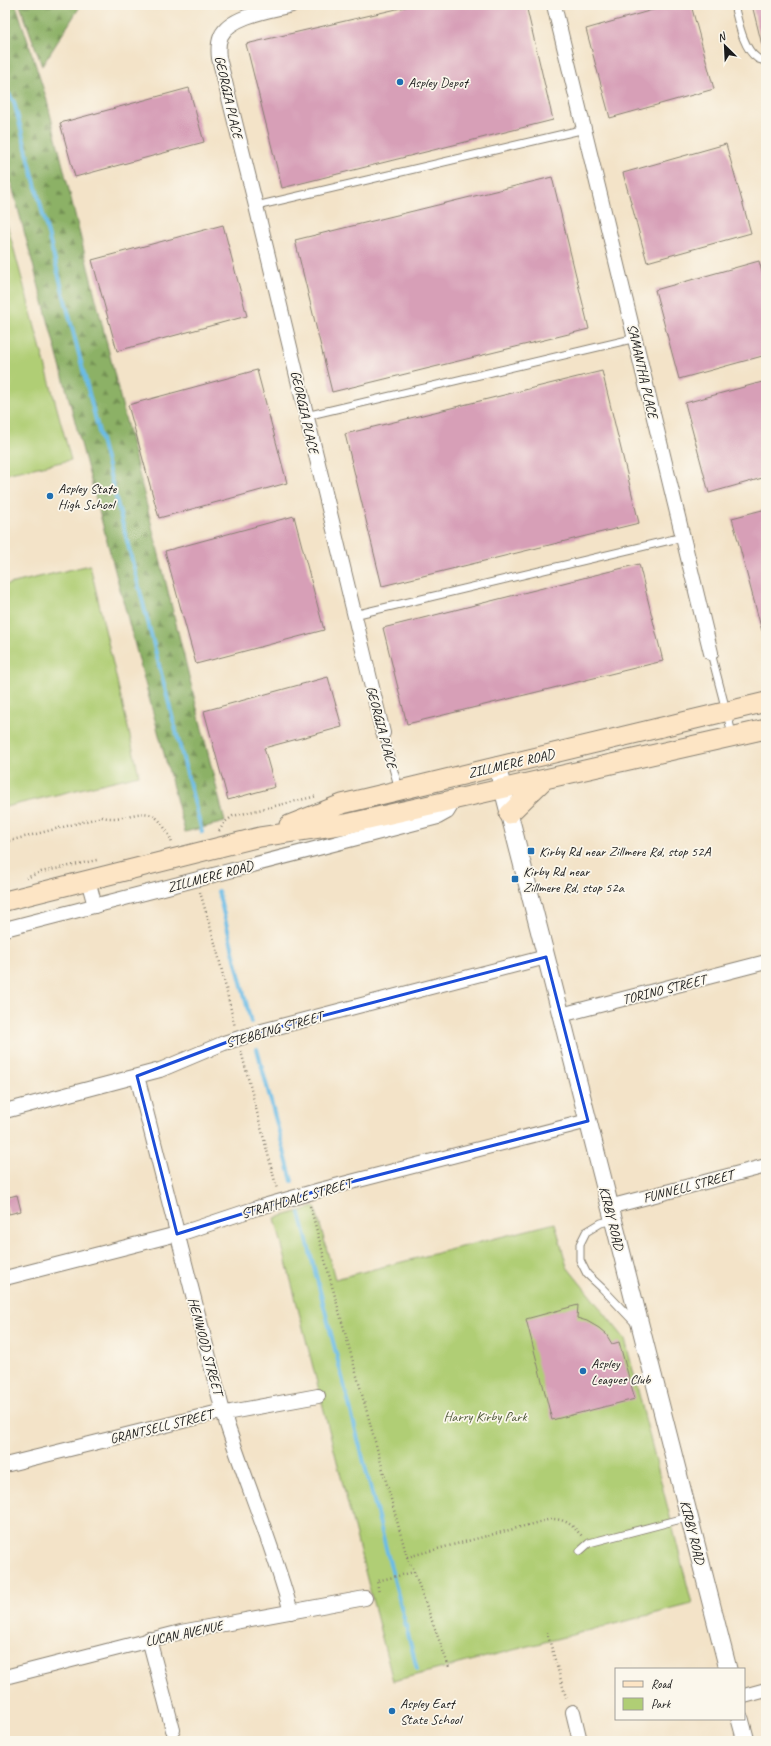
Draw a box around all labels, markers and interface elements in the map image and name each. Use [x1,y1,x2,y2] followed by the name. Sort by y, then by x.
[705,26,745,66] north arrow
[715,28,729,45] text: N
[211,54,247,142] street label: GEORGIA PLACE
[408,74,470,91] place label: Aspley Depot
[395,77,405,87] marker: Aspley Depot
[623,322,662,422] street label: SAMANTHA PLACE
[287,369,323,457] street label: GEORGIA PLACE
[58,480,118,513] place label: Aspley State High School
[45,491,55,501] marker: Aspley State High School
[362,684,401,772] street label: GEORGIA PLACE
[466,745,558,782] street label: ZILLMERE ROAD
[539,843,711,860] place label: Kirby Rd near Zillmere Rd, stop 52A
[526,846,536,856] marker: Kirby Rd near Zillmere Rd, stop 52A
[165,856,257,896] street label: ZILLMERE ROAD
[523,863,625,896] place label: Kirby Rd near Zillmere Rd, stop 52a
[510,874,520,884] marker: Kirby Rd near Zillmere Rd, stop 52a
[621,970,711,1008] street label: TORINO STREET
[224,1007,328,1051] street label: STEBBING STREET
[641,1165,739,1207] street label: FUNNELL STREET
[239,1174,357,1222] street label: STRATHDALE STREET
[595,1184,628,1254] street label: KIRBY ROAD
[184,1296,228,1400] street label: HENWOOD STREET
[591,1355,651,1388] place label: Aspley Leagues Club
[578,1366,588,1376] marker: Aspley Leagues Club
[108,1405,218,1447] street label: GRANTSELL STREET
[443,1408,527,1425] park label: Harry Kirby Park
[676,1498,709,1568] street label: KIRBY ROAD
[144,1616,227,1650] street label: LUCAN AVENUE
[615,1668,745,1720] legend
[651,1676,673,1692] text: Road
[400,1695,464,1728] place label: Aspley East State School
[651,1696,672,1712] text: Park
[387,1706,397,1716] marker: Aspley East State School

